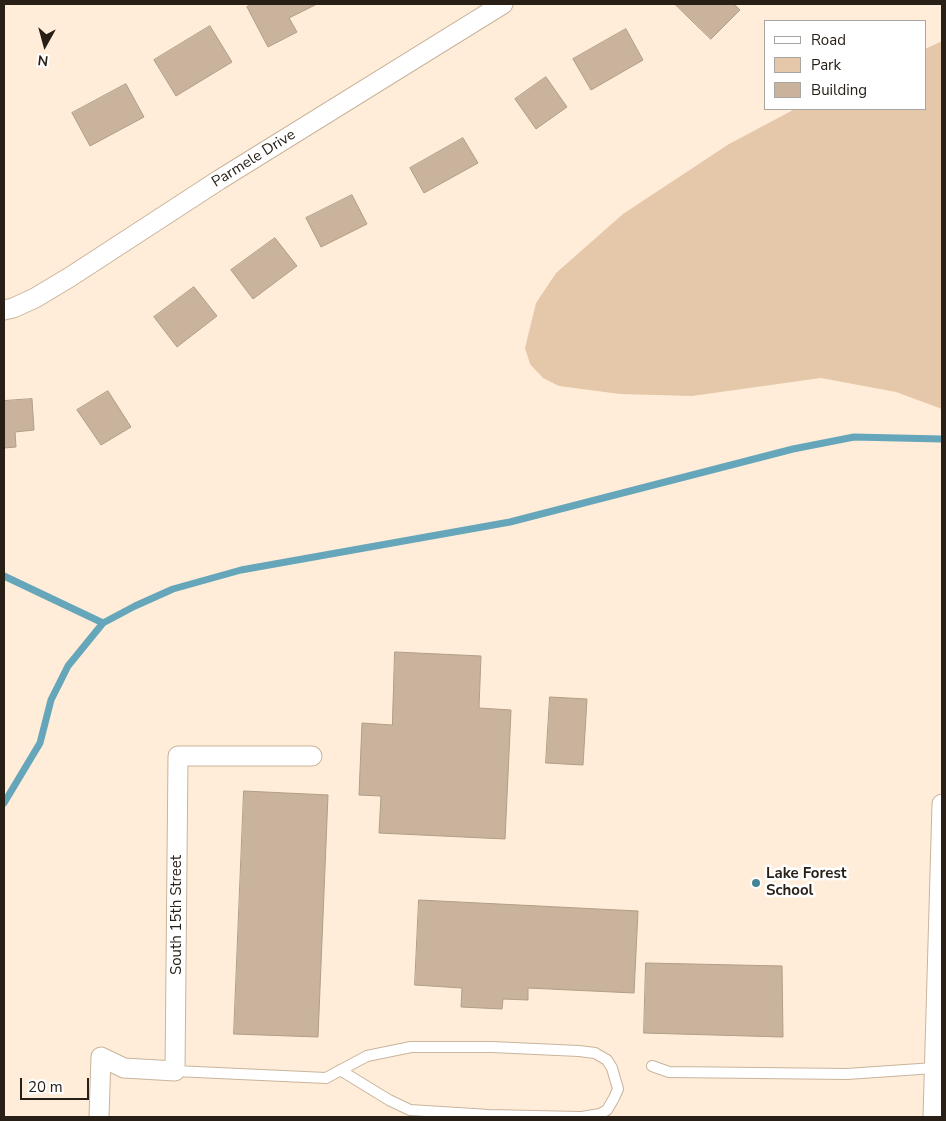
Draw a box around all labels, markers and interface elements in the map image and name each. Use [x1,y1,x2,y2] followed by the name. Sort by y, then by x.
[20,20,70,70] north arrow
[764,20,926,110] legend
[811,30,846,50] text: Road
[37,50,49,70] text: N
[811,55,841,75] text: Park
[811,80,867,100] text: Building
[209,126,299,192] street label: Parmele Drive
[168,855,186,975] street label: South 15th Street
[766,865,846,900] place label: Lake Forest School
[750,877,762,889] marker: Lake Forest School
[22,1068,91,1100] scale bar
[28,1077,63,1097] text: 20 m

